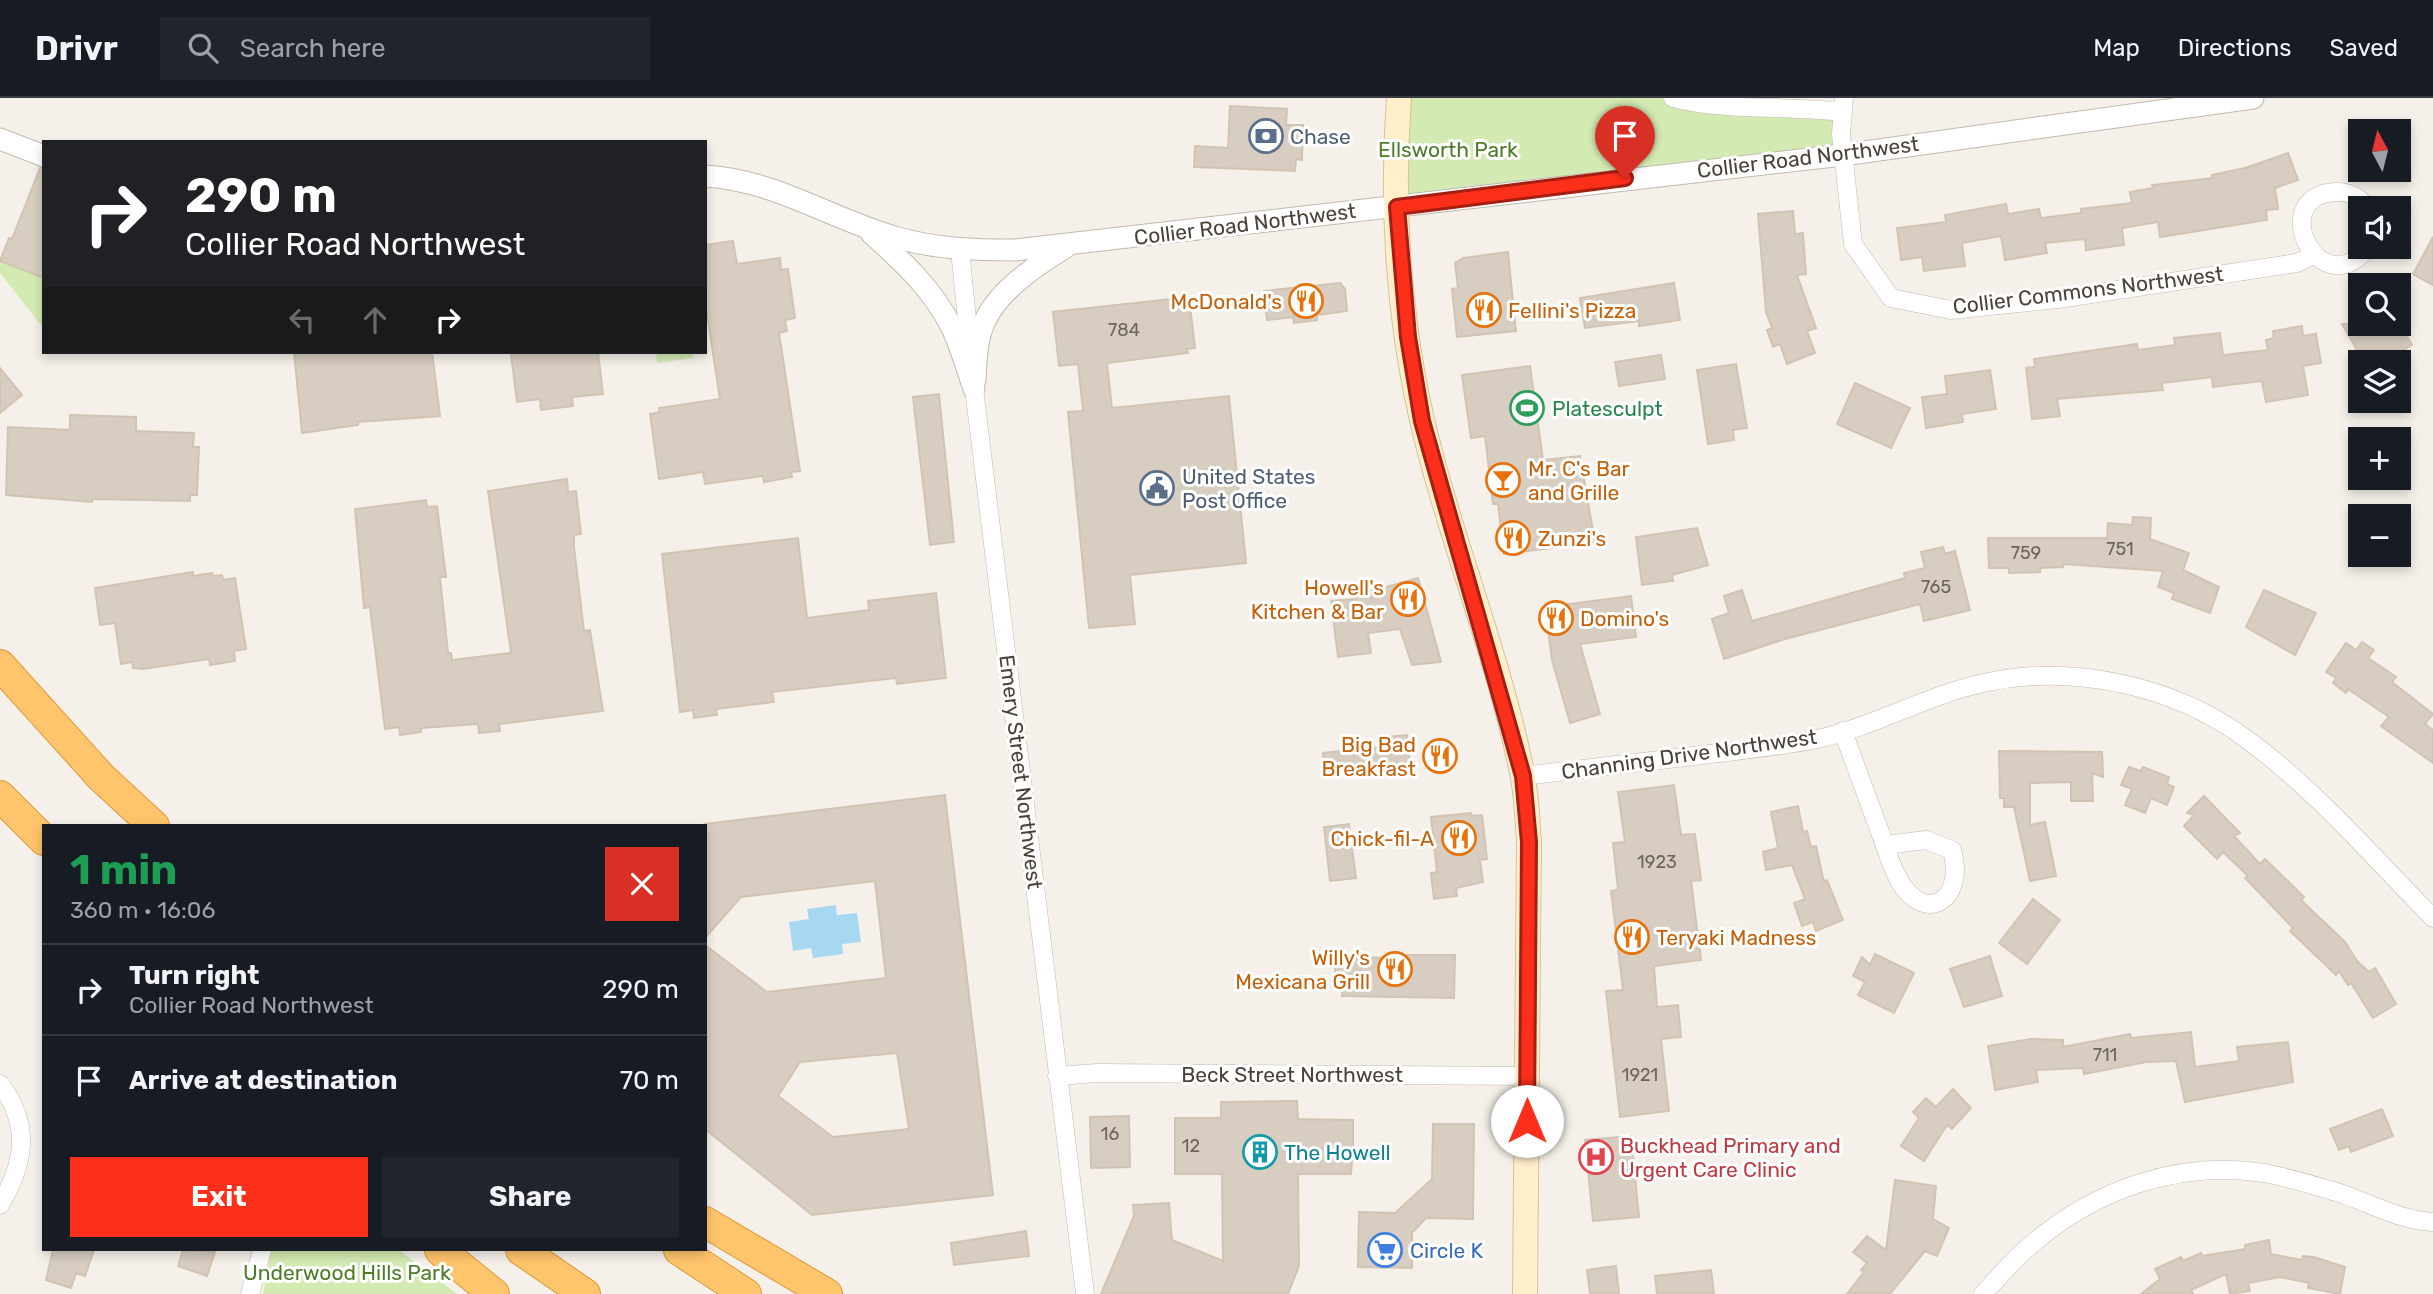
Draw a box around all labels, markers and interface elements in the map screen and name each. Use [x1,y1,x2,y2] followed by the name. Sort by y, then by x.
[160,17,650,80] search box
[35,29,118,68] text: Drivr
[184,29,222,67] icon: search
[240,33,386,64] text: Search here
[2093,34,2140,62] text: Map
[2178,34,2291,62] text: Directions
[2329,34,2398,62] text: Saved
[1595,106,1655,178] pin
[1247,117,1285,155] bank icon: Chase
[1606,117,1644,155] icon: arrive
[2348,119,2412,182] north arrow
[2348,119,2411,567] map controls
[1290,124,1351,149] place label: Chase
[1696,131,1920,183] street label: Collier Road Northwest
[1378,137,1518,162] park label: Ellsworth Park
[185,166,337,224] text: 290 m
[70,168,161,259] icon: right
[2348,196,2411,259] button: sound
[1133,198,1357,250] street label: Collier Road Northwest
[185,225,525,263] text: Collier Road Northwest
[1951,261,2225,319] street label: Collier Commons Northwest
[2348,273,2411,336] button: search
[1287,282,1325,320] restaurant icon: McDonald's
[1170,289,1282,314] place label: McDonald's
[1465,291,1503,329] restaurant icon: Fellini's Pizza
[1508,298,1636,323] place label: Fellini's Pizza
[283,301,321,339] icon: left
[356,301,394,339] icon: ahead
[429,301,467,339] icon: right
[1108,319,1140,341] house number: 784
[2348,350,2411,413] button: layers
[1508,389,1546,427] sports icon: Platesculpt
[1552,396,1663,421] place label: Platesculpt
[2348,427,2411,490] button: +
[1528,456,1630,505] place label: Mr. C's Bar and Grille
[1484,461,1522,499] bar icon: Mr. C's Bar and Grille
[1182,464,1316,513] place label: United States Post Office
[1138,469,1176,507] public building icon: United States Post Office
[2348,504,2411,567] button: −
[1494,519,1532,557] restaurant icon: Zunzi's
[1538,526,1606,551] place label: Zunzi's
[2106,538,2134,560] house number: 751
[2011,542,2041,564] house number: 759
[1251,575,1384,624] place label: Howell's Kitchen & Bar
[1921,576,1951,598] house number: 765
[1389,580,1427,618] restaurant icon: Howell's Kitchen & Bar
[1537,599,1575,637] restaurant icon: Domino's
[1580,606,1669,631] place label: Domino's
[994,653,1048,891] street label: Emery Street Northwest
[1560,724,1818,784] street label: Channing Drive Northwest
[1322,732,1416,781] place label: Big Bad Breakfast
[1421,737,1459,775] restaurant icon: Big Bad Breakfast
[1440,819,1478,857] restaurant icon: Chick-fil-A
[1330,826,1434,851] place label: Chick-fil-A
[70,845,177,895] text: 1 min
[605,847,679,921] button: close
[1637,851,1677,873] house number: 1923
[70,896,215,924] text: 360 m · 16:06
[1613,918,1651,956] restaurant icon: Teryaki Madness
[1656,925,1816,950] place label: Teryaki Madness
[1235,945,1370,994] place label: Willy's Mexicana Grill
[1376,950,1414,988] restaurant icon: Willy's Mexicana Grill
[129,960,259,991] text: Turn right
[70,971,108,1009] icon: right
[602,974,679,1005] text: 290 m
[129,991,374,1019] text: Collier Road Northwest
[2093,1044,2117,1066] house number: 711
[70,1062,108,1100] icon: arrive
[1181,1062,1403,1087] street label: Beck Street Northwest
[1622,1064,1658,1086] house number: 1921
[129,1065,397,1096] text: Arrive at destination
[620,1065,679,1096] text: 70 m
[1490,1084,1564,1158] position arrow
[1101,1123,1119,1145] house number: 16
[1241,1133,1279,1171] building icon: The Howell
[1620,1133,1841,1182] place label: Buckhead Primary and Urgent Care Clinic
[1182,1135,1200,1157] house number: 12
[1577,1138,1615,1176] hospital icon: Buckhead Primary and Urgent Care Clinic
[1284,1140,1391,1165] place label: The Howell
[70,1157,368,1237] button: Exit
[382,1157,679,1237] button: Share
[1366,1231,1404,1269] supermarket icon: Circle K
[1410,1238,1483,1263] place label: Circle K
[243,1260,451,1285] park label: Underwood Hills Park

